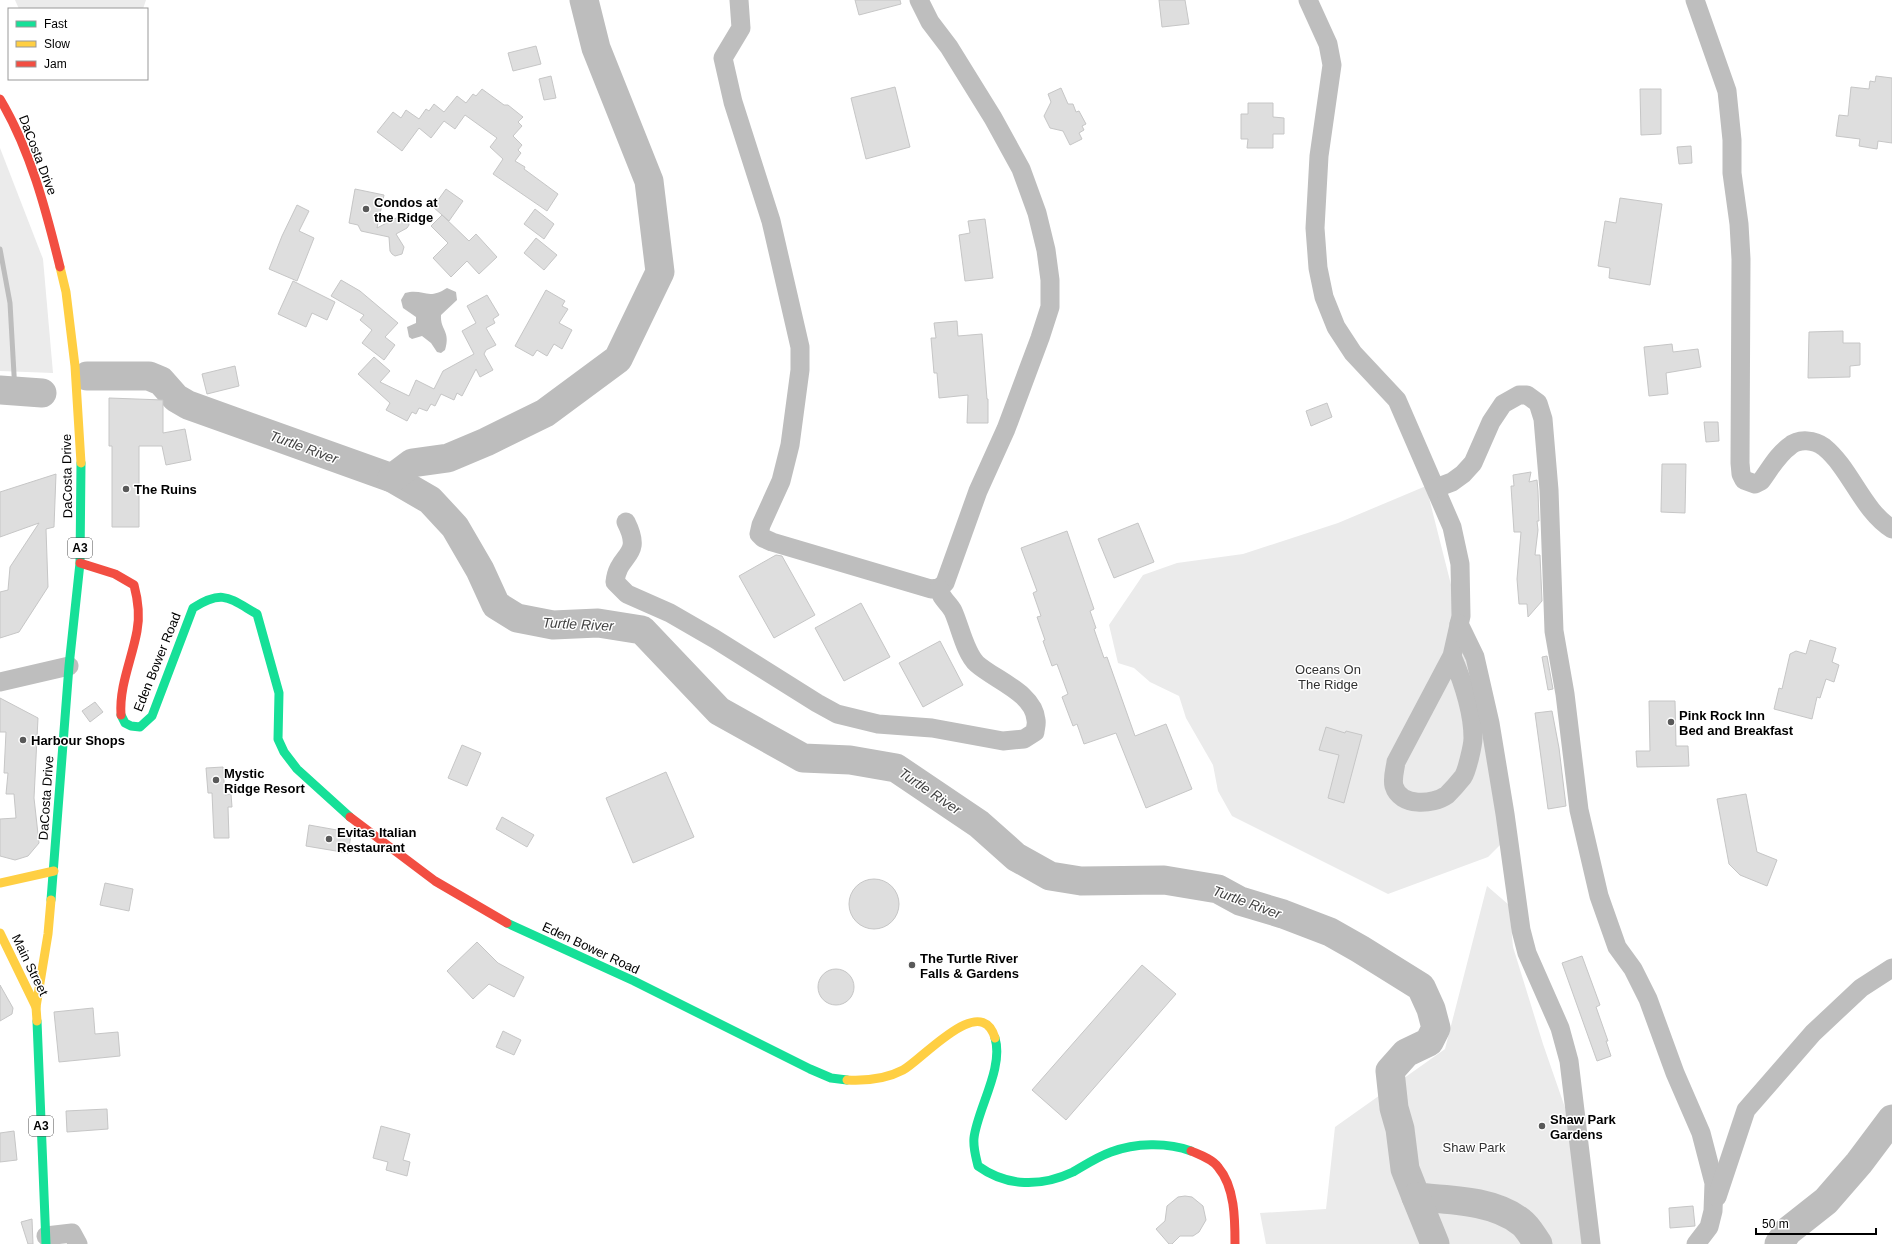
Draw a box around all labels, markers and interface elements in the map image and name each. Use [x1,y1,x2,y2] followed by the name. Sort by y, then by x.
[8,8,148,80] legend
[44,17,68,31] text: Fast
[44,37,70,51] text: Slow
[44,57,67,71] text: Jam
[16,113,60,197] street label: DaCosta Drive
[374,195,438,225] place label: Condos at the Ridge
[361,204,371,214] marker: Condos at the Ridge
[268,427,341,467] water label: Turtle River
[59,434,75,518] street label: DaCosta Drive
[134,482,197,497] place label: The Ruins
[121,484,131,494] marker: The Ruins
[68,538,92,558] road number: A3
[130,610,184,714] street label: Eden Bower Road
[542,614,615,634] water label: Turtle River
[1295,662,1361,692] park label: Oceans On The Ridge
[1679,708,1794,738] place label: Pink Rock Inn Bed and Breakfast
[1666,717,1676,727] marker: Pink Rock Inn Bed and Breakfast
[31,733,125,748] place label: Harbour Shops
[18,735,28,745] marker: Harbour Shops
[36,755,56,841] street label: DaCosta Drive
[896,764,965,818] water label: Turtle River
[224,766,306,796] place label: Mystic Ridge Resort
[211,775,221,785] marker: Mystic Ridge Resort
[337,825,417,855] place label: Evitas Italian Restaurant
[324,834,334,844] marker: Evitas Italian Restaurant
[1211,882,1284,922] water label: Turtle River
[540,919,642,977] street label: Eden Bower Road
[9,932,51,999] street label: Main Street
[920,951,1019,981] place label: The Turtle River Falls & Gardens
[907,960,917,970] marker: The Turtle River Falls & Gardens
[1550,1112,1617,1142] place label: Shaw Park Gardens
[29,1116,53,1136] road number: A3
[1537,1121,1547,1131] marker: Shaw Park Gardens
[1443,1140,1506,1155] park label: Shaw Park
[1756,1210,1876,1236] scale bar
[1762,1217,1789,1231] text: 50 m

